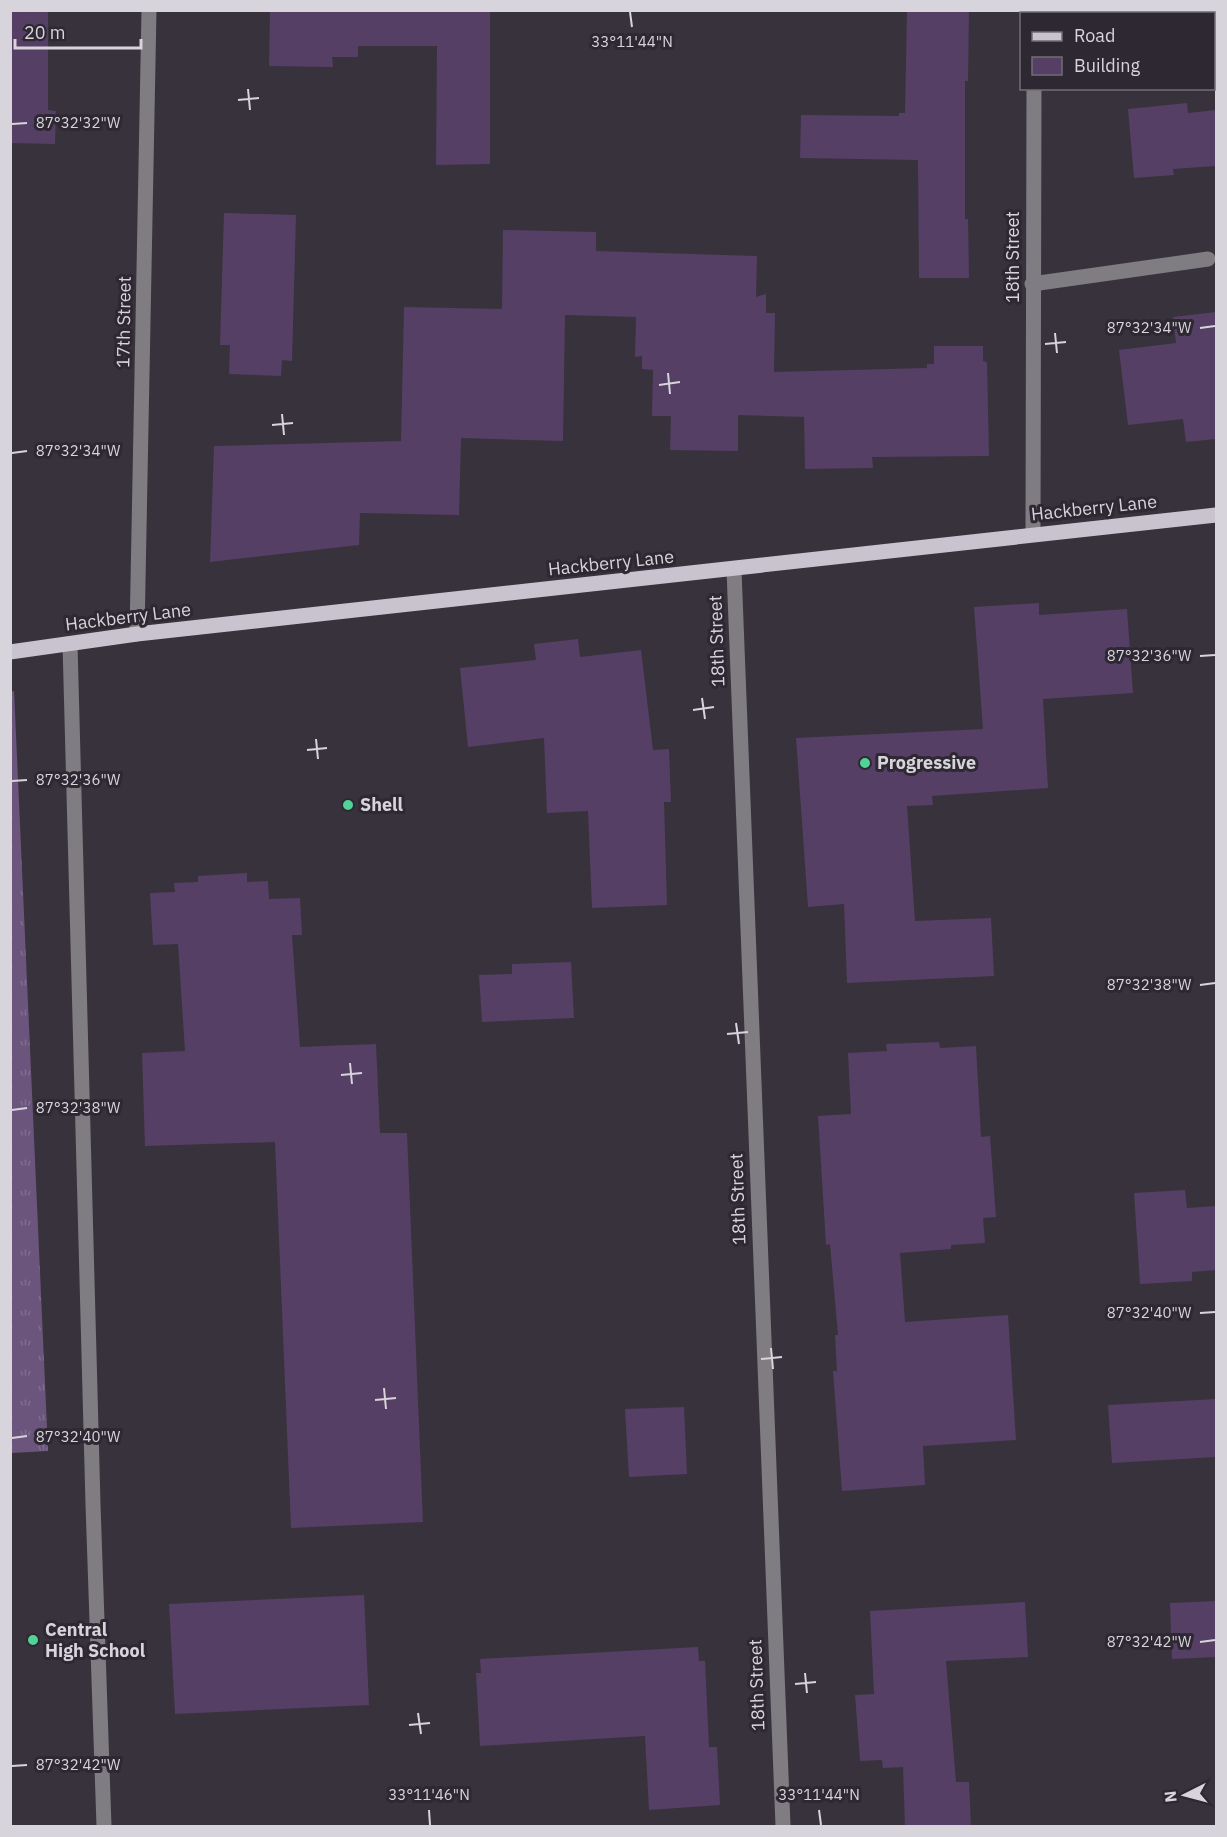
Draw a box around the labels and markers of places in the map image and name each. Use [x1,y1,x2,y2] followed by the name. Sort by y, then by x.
[877,751,976,774] place label: Progressive
[858,756,872,770] marker: Progressive
[360,793,403,816] place label: Shell
[341,798,355,812] marker: Shell
[45,1618,146,1662] place label: Central High School
[26,1633,40,1647] marker: Central High School

